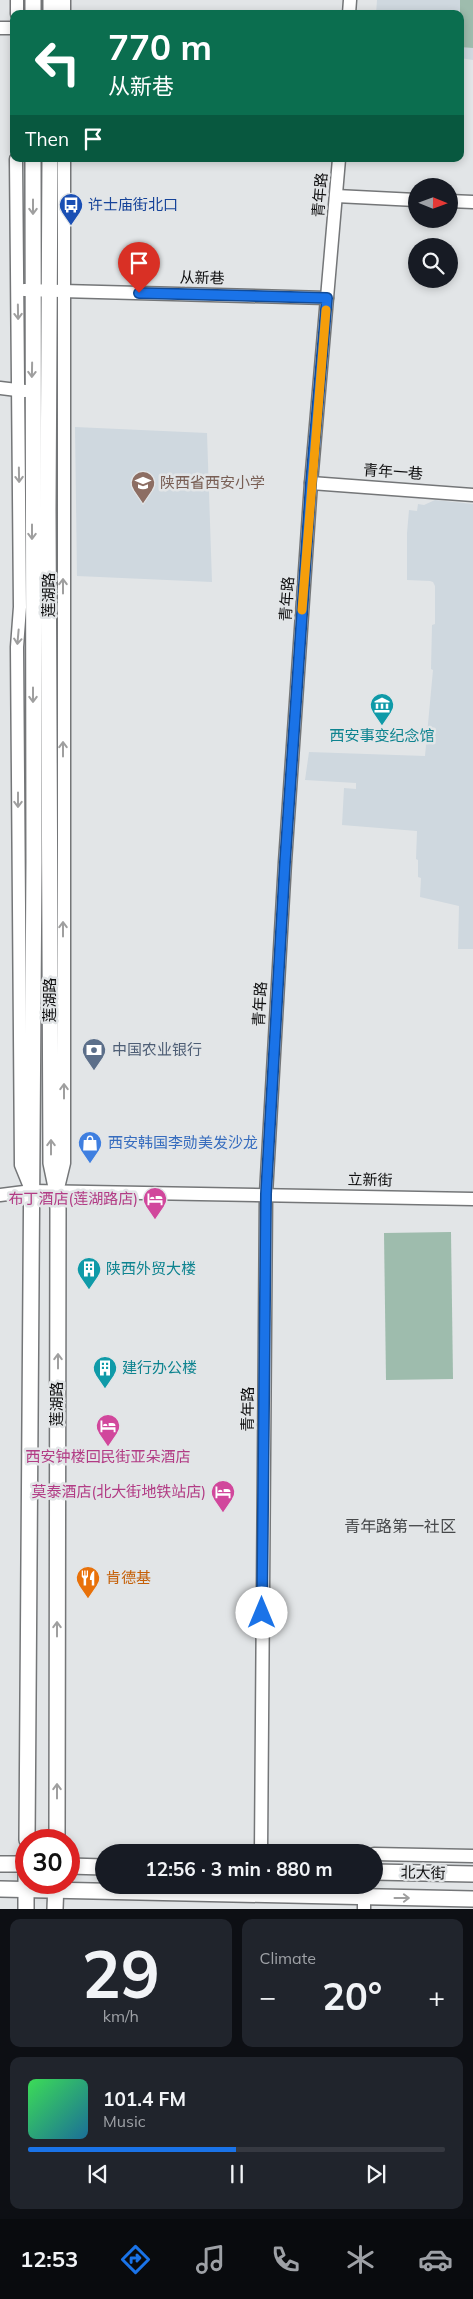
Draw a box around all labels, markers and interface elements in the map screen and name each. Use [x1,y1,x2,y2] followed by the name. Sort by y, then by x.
[108,25,212,69] text: 770 m
[25,30,90,95] icon: left
[108,72,174,100] text: 从新巷
[79,125,107,153] icon: arrive
[25,127,69,151] text: Then
[308,172,331,218] street label: 青年路
[408,178,458,228] north arrow
[408,178,458,288] map controls
[58,192,84,226] bus stop icon: 许士庙街北口
[88,195,178,214] place label: 许士庙街北口
[28,199,37,215] one-way arrow
[408,238,458,288] button: search
[118,242,160,293] pin
[125,249,153,277] icon: arrive
[179,268,225,287] street label: 从新巷
[13,304,22,320] one-way arrow
[27,362,37,378] one-way arrow
[362,460,424,483] street label: 青年一巷
[14,466,24,483] one-way arrow
[130,470,156,504] school or university icon: 陕西省西安小学
[160,473,265,492] place label: 陕西省西安小学
[27,524,37,540] one-way arrow
[39,572,58,618] street label: 莲湖路
[275,576,298,622] street label: 青年路
[58,579,68,595] one-way arrow
[13,629,23,645] one-way arrow
[28,686,38,703] one-way arrow
[369,692,395,726] museum icon: 西安事变纪念馆
[329,726,435,745] place label: 西安事变纪念馆
[58,741,68,758] one-way arrow
[14,792,23,808] one-way arrow
[58,921,68,938] one-way arrow
[40,977,59,1023] street label: 莲湖路
[249,981,270,1027] street label: 青年路
[81,1037,107,1071] bank icon: 中国农业银行
[112,1040,202,1059] place label: 中国农业银行
[59,1084,69,1100] one-way arrow
[77,1130,103,1164] shop icon: 西安韩国李勋美发沙龙
[108,1133,258,1152] place label: 西安韩国李勋美发沙龙
[46,1139,56,1156] one-way arrow
[347,1170,393,1189] street label: 立新街
[142,1186,168,1220] hotel icon: 布丁酒店(莲湖路店)
[8,1189,138,1208] place label: 布丁酒店(莲湖路店)
[76,1256,102,1290] building icon: 陕西外贸大楼
[106,1259,196,1278] place label: 陕西外贸大楼
[53,1354,63,1370] one-way arrow
[92,1355,118,1389] building icon: 建行办公楼
[122,1358,197,1377] place label: 建行办公楼
[47,1381,66,1427] street label: 莲湖路
[238,1386,257,1432] street label: 青年路
[95,1413,121,1447] hotel icon: 西安钟楼回民街亚朵酒店
[25,1447,191,1466] place label: 西安钟楼回民街亚朵酒店
[210,1479,236,1513] hotel icon: 莫泰酒店(北大街地铁站店)
[31,1482,206,1501] place label: 莫泰酒店(北大街地铁站店)
[344,1516,456,1536] district label: 青年路第一社区
[75,1565,101,1599] restaurant icon: 肯德基
[106,1568,151,1587] place label: 肯德基
[235,1586,287,1638] position arrow
[52,1621,62,1638] one-way arrow
[53,1784,62,1800] one-way arrow
[15,1829,80,1894] speed limit sign: 30
[145,1857,333,1881] text: 12:56 · 3 min · 880 m
[400,1863,446,1882] street label: 北大街
[394,1893,410,1903] one-way arrow
[82,1933,160,2014] text: 29
[260,1948,316,1968] text: Climate
[322,1972,382,2020] text: 20°
[260,1979,276,2014] text: −
[428,1979,445,2014] text: +
[103,2006,139,2026] text: km/h
[103,2087,186,2111] text: 101.4 FM
[103,2111,146,2131] text: Music
[84,2160,112,2188] icon: previous
[223,2160,251,2188] icon: pause
[362,2160,390,2188] icon: next
[118,2242,153,2277] icon: directions
[193,2242,228,2277] icon: music
[268,2242,303,2277] icon: phone
[343,2242,378,2277] icon: climate
[418,2242,453,2277] icon: car
[20,2245,78,2273] text: 12:53

